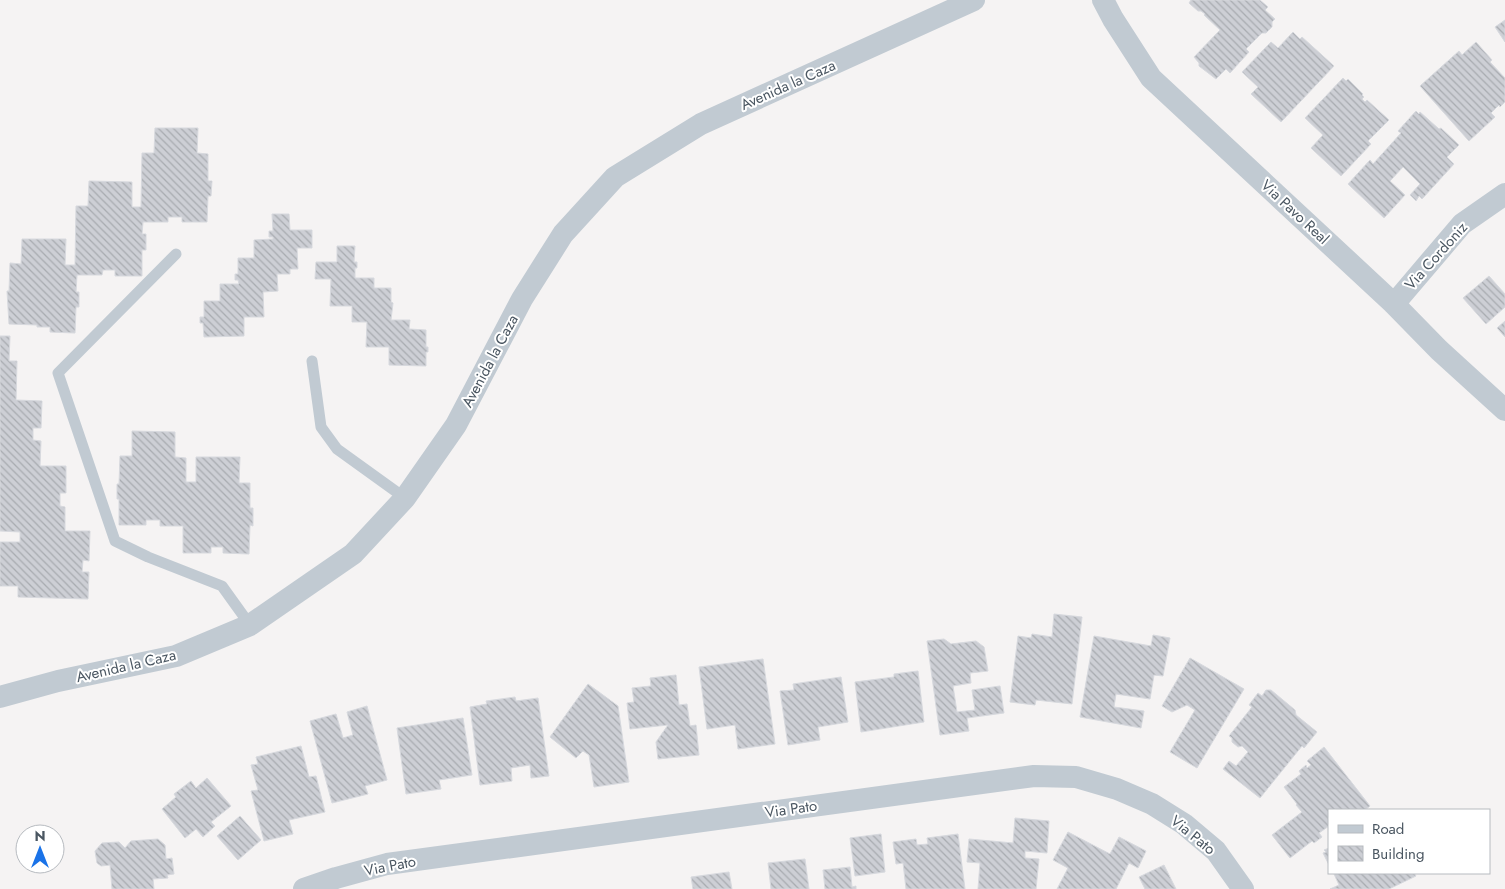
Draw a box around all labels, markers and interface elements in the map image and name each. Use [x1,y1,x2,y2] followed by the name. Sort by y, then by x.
[737,54,839,116] street label: Avenida la Caza
[1256,175,1334,249] street label: Via Pavo Real
[1400,217,1473,295] street label: Via Cordoniz
[456,311,524,411] street label: Avenida la Caza
[74,644,178,688] street label: Avenida la Caza
[764,794,818,824] street label: Via Pato
[1328,809,1490,874] legend
[1166,810,1220,860] street label: Via Pato
[1372,818,1404,840] text: Road
[15,824,65,874] north arrow
[34,826,46,846] text: N
[1372,843,1424,865] text: Building
[362,850,418,882] street label: Via Pato

